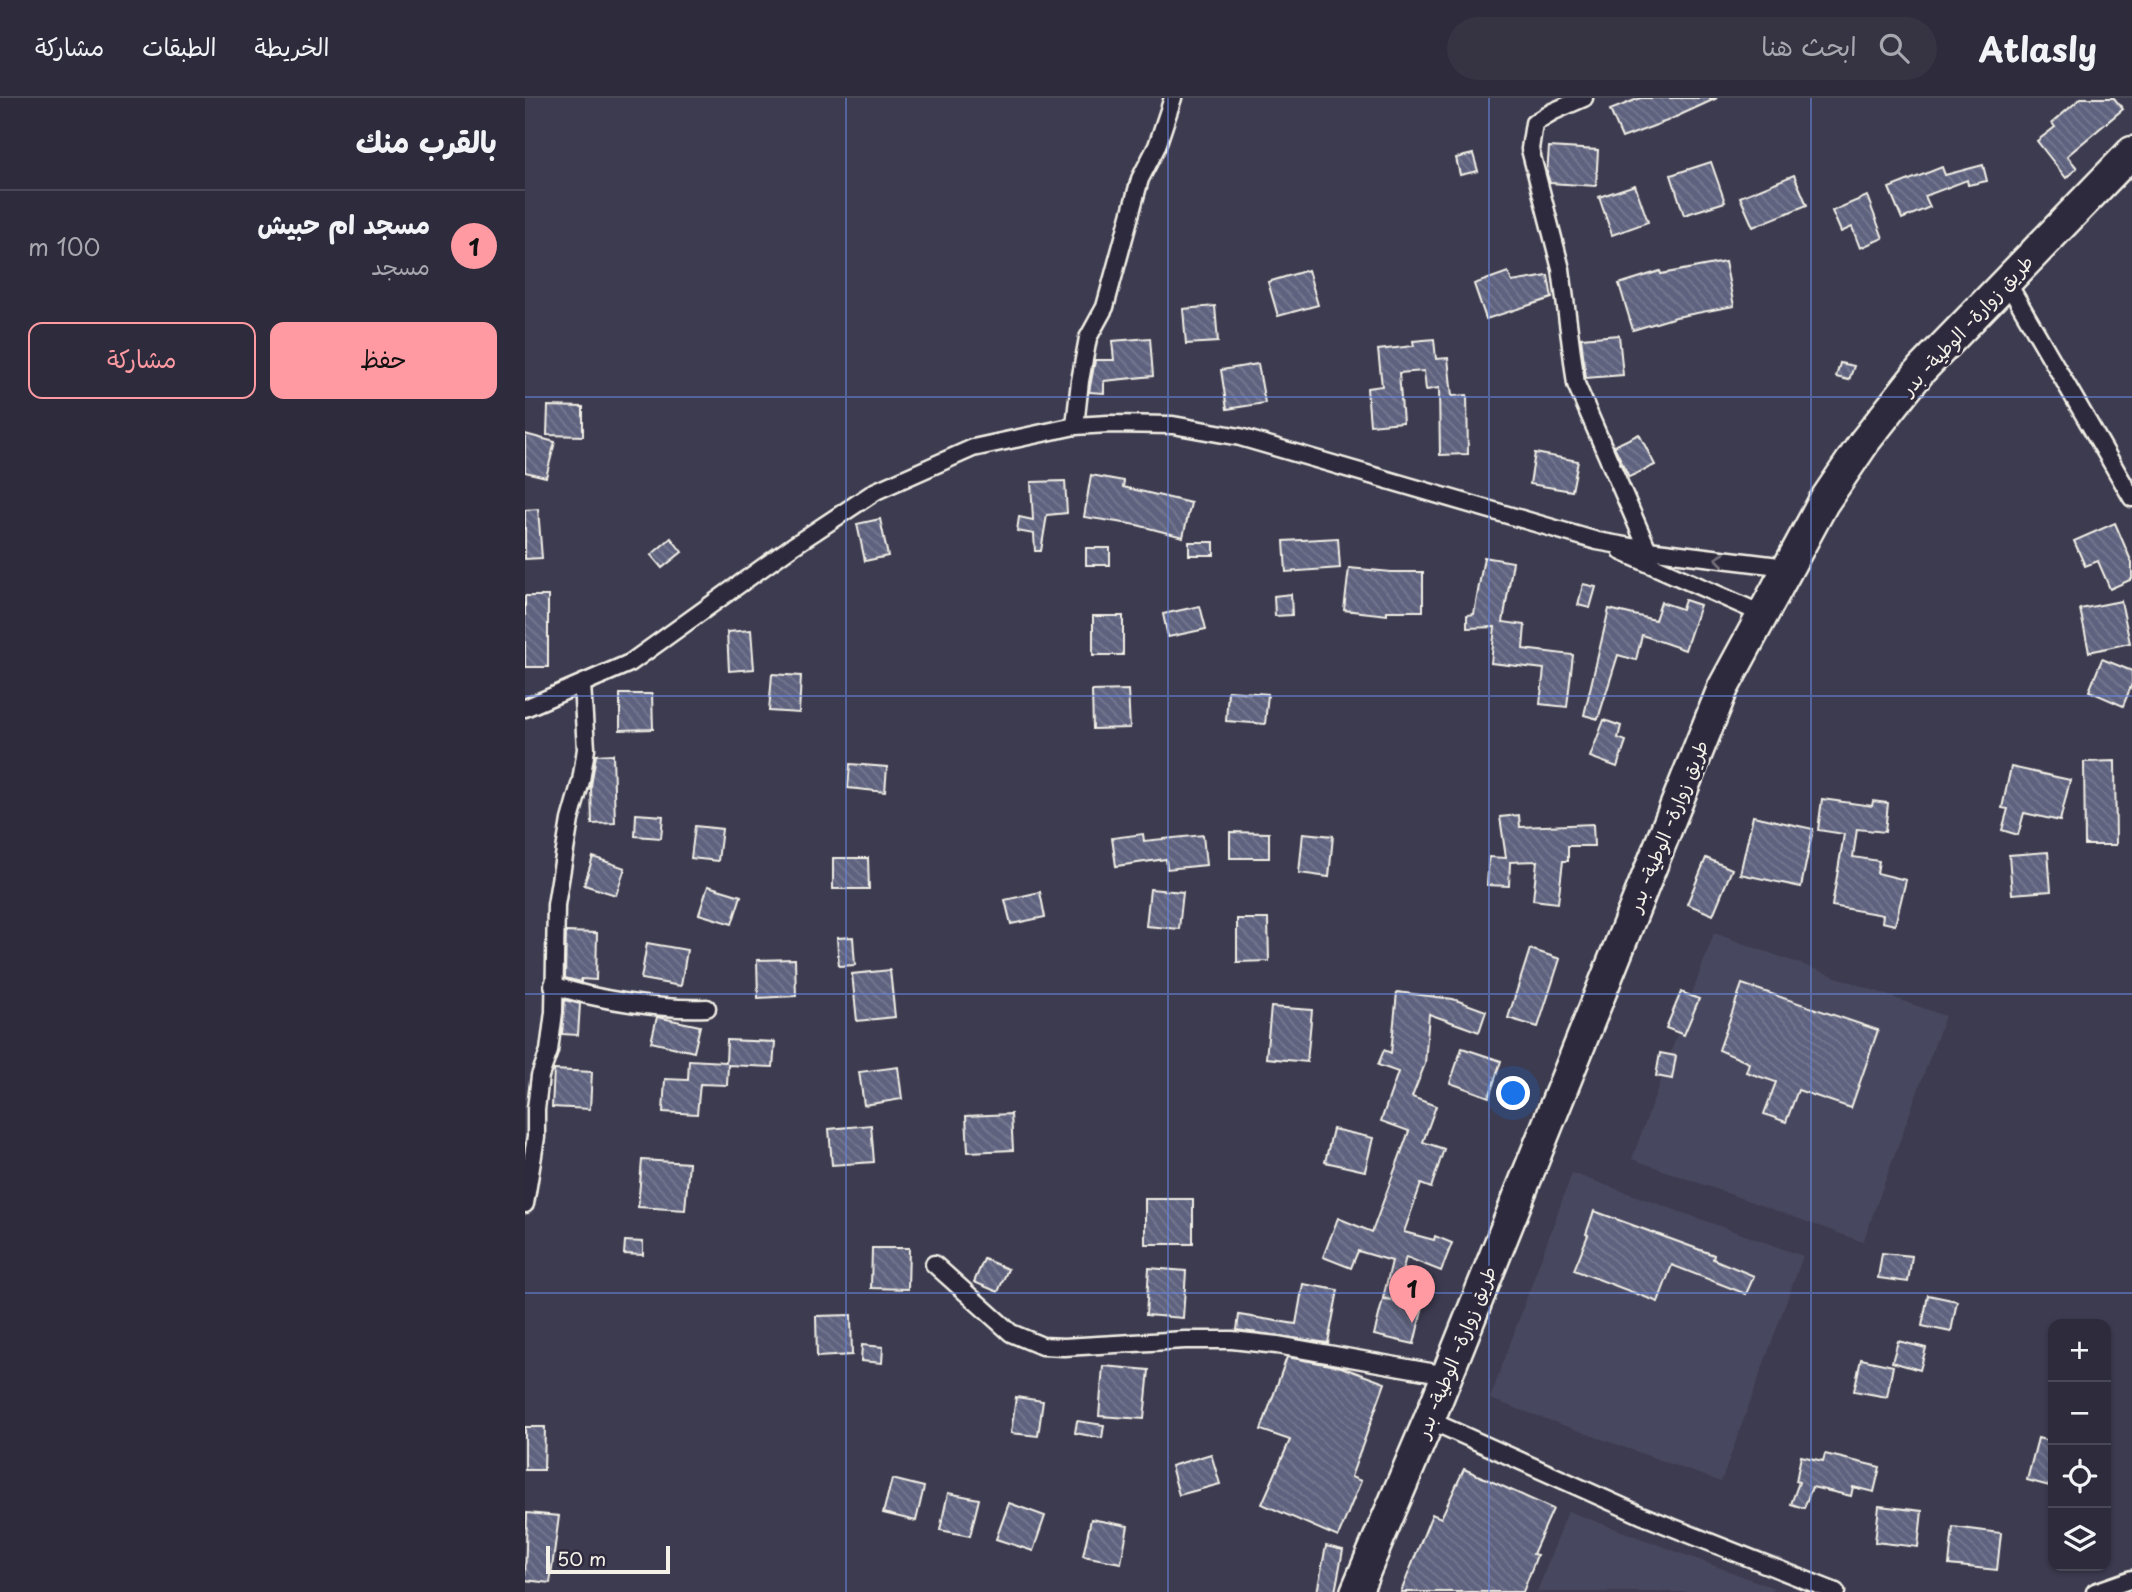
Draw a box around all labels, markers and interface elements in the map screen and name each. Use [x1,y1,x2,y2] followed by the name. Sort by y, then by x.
[1447,17,1937,80] search box
[1979,23,2097,73] text: Atlasly
[1761,26,1857,65] text: ابحث هنا
[35,28,104,64] text: مشاركة
[142,28,217,64] text: الطبقات
[255,28,329,64] text: الخريطة
[1875,29,1913,67] icon: search
[356,118,497,163] text: بالقرب منك
[258,204,430,243] text: مسجد ام حبيش
[28,229,100,264] text: 100 m
[469,229,480,264] text: 1
[371,248,430,283] text: مسجد
[1892,248,2039,402] street label: طريق زوارة- الوطية- بدر
[28,322,256,399] button: مشاركة
[270,322,497,399] button: حفظ
[1714,551,1725,566] one-way arrow
[1619,736,1714,918] street label: طريق زوارة- الوطية- بدر
[1496,1076,1530,1110] your location
[1407,1262,1502,1444] street label: طريق زوارة- الوطية- بدر
[1389,1265,1435,1323] pin: 1
[2048,1319,2111,1571] map controls
[2048,1319,2111,1382] button: +
[2048,1382,2111,1445] button: −
[2048,1445,2111,1508] button: locate
[2048,1508,2111,1571] button: layers
[546,1543,670,1575] scale bar
[557,1544,606,1572] text: 50 m

